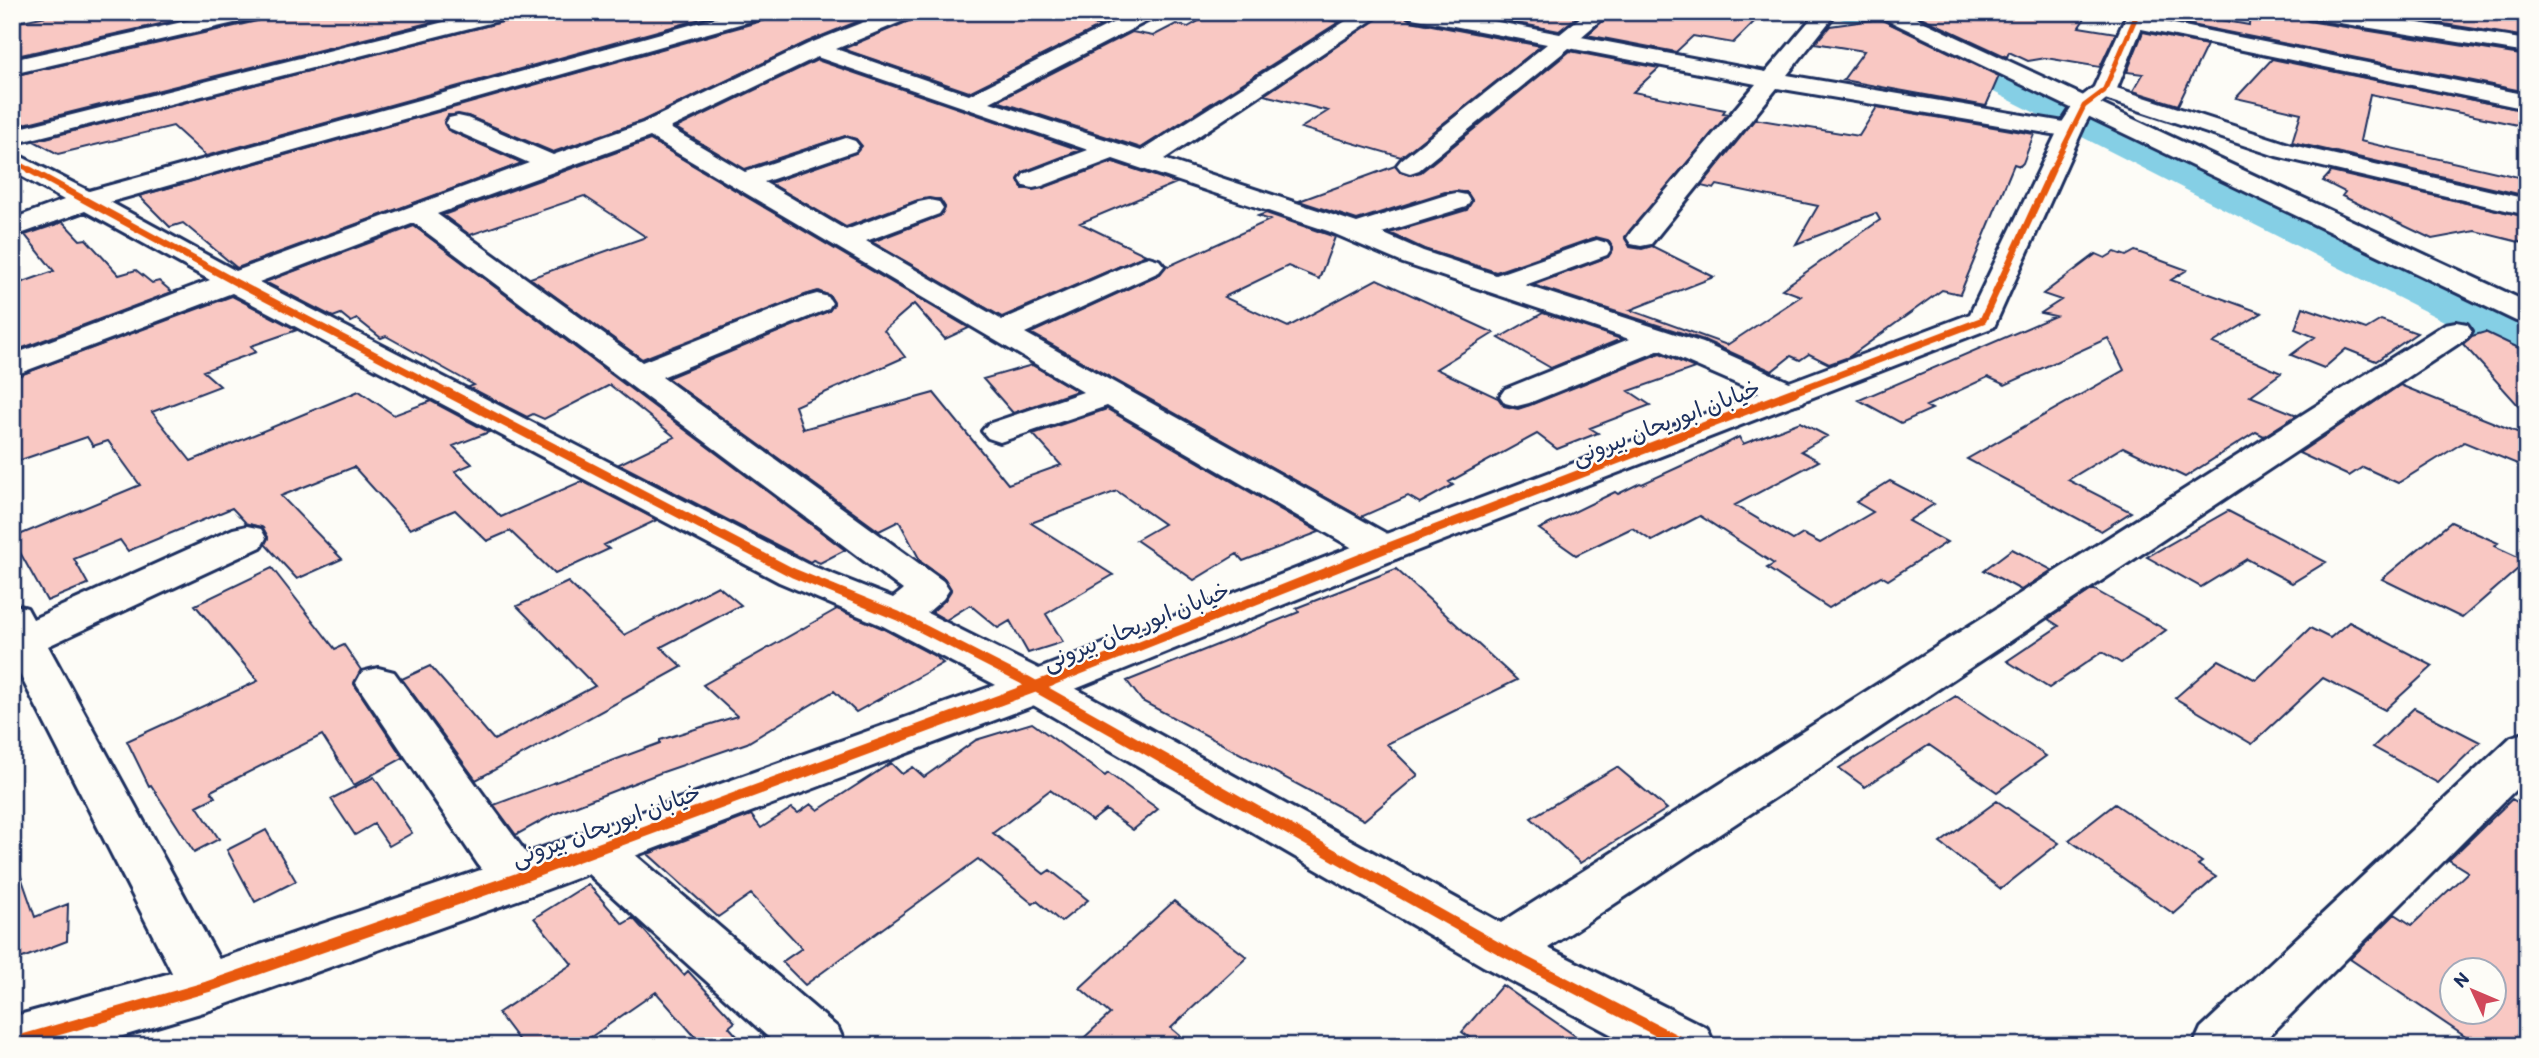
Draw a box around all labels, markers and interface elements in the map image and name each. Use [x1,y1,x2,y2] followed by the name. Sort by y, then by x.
[1568,373,1764,472] street label: خیابان ابوریحان بیرونی
[1038,576,1234,677] street label: خیابان ابوریحان بیرونی
[508,778,705,873] street label: خیابان ابوریحان بیرونی
[2438,956,2508,1026] north arrow
[2448,967,2474,992] text: N

